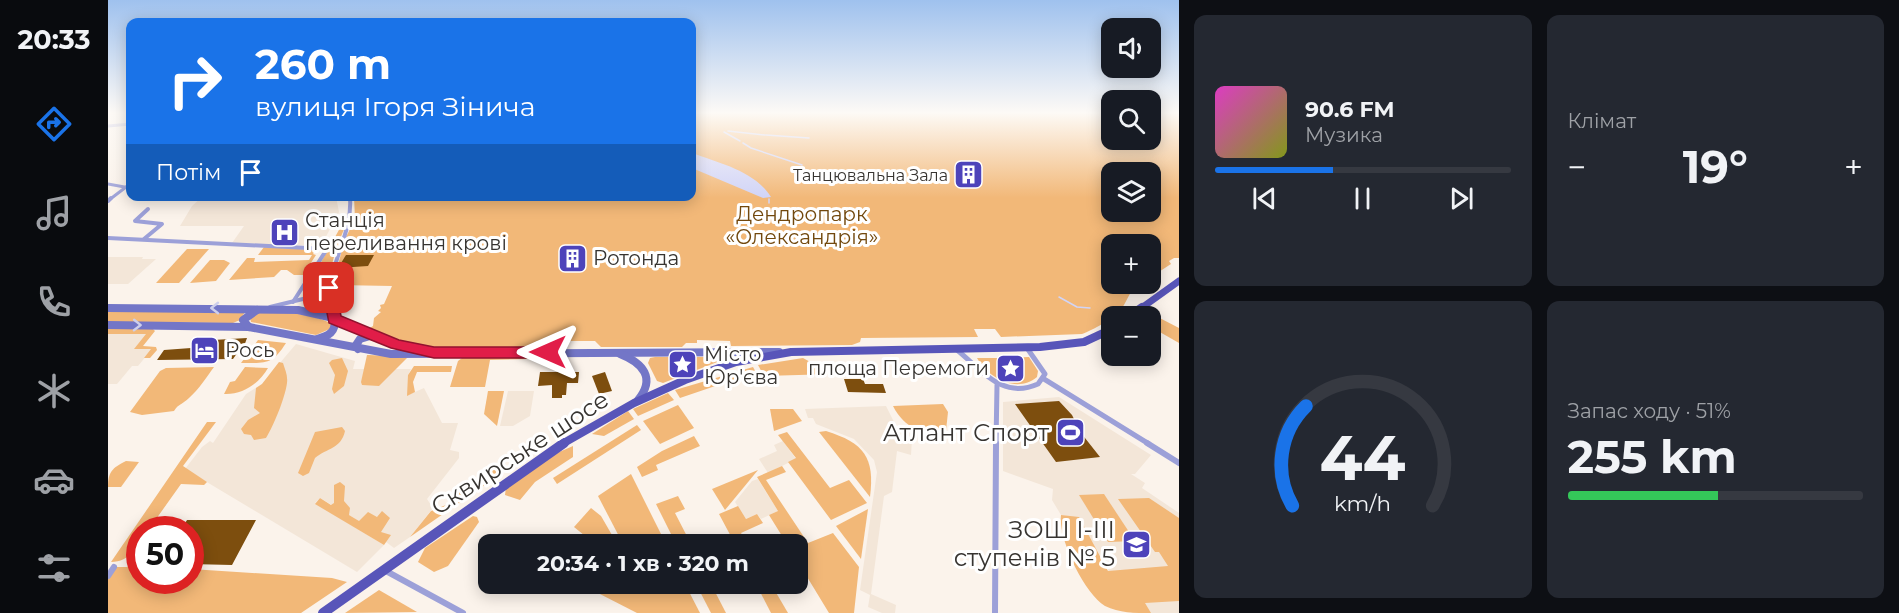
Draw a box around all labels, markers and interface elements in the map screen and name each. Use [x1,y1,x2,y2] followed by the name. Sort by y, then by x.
[1101,18,1161,366] map controls
[1101,18,1161,78] button: sound
[17,23,91,56] text: 20:33
[255,38,391,90] text: 260 m
[156,42,234,120] icon: right
[255,90,535,123] text: вулиця Ігоря Зінича
[1101,90,1161,150] button: search
[1305,96,1394,123] text: 90.6 FM
[33,103,75,145] icon: directions
[1568,109,1636,133] text: Клімат
[1305,123,1383,147] text: Музика
[1683,139,1748,194] text: 19°
[1568,147,1586,187] text: −
[1844,147,1863,187] text: +
[234,156,267,189] icon: arrive
[156,159,222,186] text: Потім
[953,159,985,191] building icon: Танцювальна Зала
[1101,162,1161,222] button: layers
[793,166,948,185] place label: Танцювальна Зала
[1248,182,1281,215] icon: previous
[1346,182,1379,215] icon: pause
[1445,182,1478,215] icon: next
[33,192,75,234] icon: music
[726,202,878,249] park label: Дендропарк «Олександрія»
[305,208,507,255] place label: Станція переливання крові
[268,216,300,248] hospital icon: Станція переливання крові
[1101,234,1161,294] button: +
[556,242,588,274] building icon: Ротонда
[593,246,679,270] place label: Ротонда
[303,262,354,313] pin
[312,271,345,304] icon: arrive
[33,281,75,323] icon: phone
[210,302,219,314] one-way arrow
[1101,306,1161,366] button: −
[132,319,141,332] one-way arrow
[516,320,580,384] position arrow
[188,334,220,366] hotel icon: Рось
[225,338,274,362] place label: Рось
[704,342,778,389] place label: Місто Юр'єва
[667,349,699,381] place icon: Місто Юр'єва
[994,352,1026,384] place icon: площа Перемоги
[808,356,989,380] place label: площа Перемоги
[33,370,75,412] icon: climate
[425,384,614,521] street label: Сквирське шосе
[1568,399,1731,423] text: Запас ходу · 51%
[1054,417,1086,449] sports icon: Атлант Спорт
[883,418,1050,447] place label: Атлант Спорт
[1320,420,1406,496] text: 44
[1568,429,1737,484] text: 255 km
[33,459,75,501] icon: car
[1334,491,1391,517] text: km/h
[954,515,1115,572] place label: ЗОШ І-ІІІ ступенів № 5
[126,516,204,594] speed limit sign: 50
[1120,528,1152,560] school or university icon: ЗОШ І-ІІІ ступенів № 5
[33,547,75,589] icon: filters
[537,550,749,577] text: 20:34 · 1 хв · 320 m

